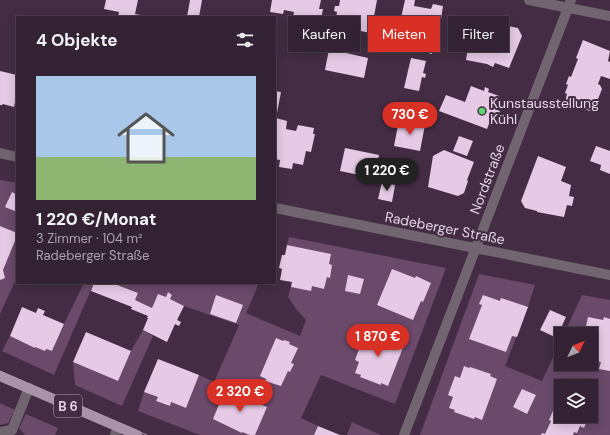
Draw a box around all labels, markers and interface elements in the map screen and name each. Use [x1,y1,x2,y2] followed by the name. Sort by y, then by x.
[288,16,360,52] chip: Kaufen
[368,16,440,52] chip: Mieten
[448,16,509,52] chip: Filter
[36,29,118,51] text: 4 Objekte
[234,29,256,51] icon: filters
[490,94,599,128] place label: Kunstausstellung Kühl
[110,102,182,174] icon: home
[382,102,438,136] pin: 730 €
[391,106,429,123] text: 730 €
[477,106,487,116] marker: Kunstausstellung Kühl
[465,141,509,217] street label: Nordstraße
[350,158,424,192] pin: 1 220 €
[364,162,410,179] text: 1 220 €
[36,208,156,230] text: 1 220 €/Monat
[383,208,507,248] street label: Radeberger Straße
[36,230,142,247] text: 3 Zimmer · 104 m²
[36,247,149,264] text: Radeberger Straße
[341,324,415,358] pin: 1 870 €
[554,327,598,371] north arrow
[554,327,598,423] map controls
[355,328,401,345] text: 1 870 €
[203,379,277,413] pin: 2 320 €
[554,379,598,423] button: layers
[216,383,264,400] text: 2 320 €
[54,395,82,417] road number: B 6

